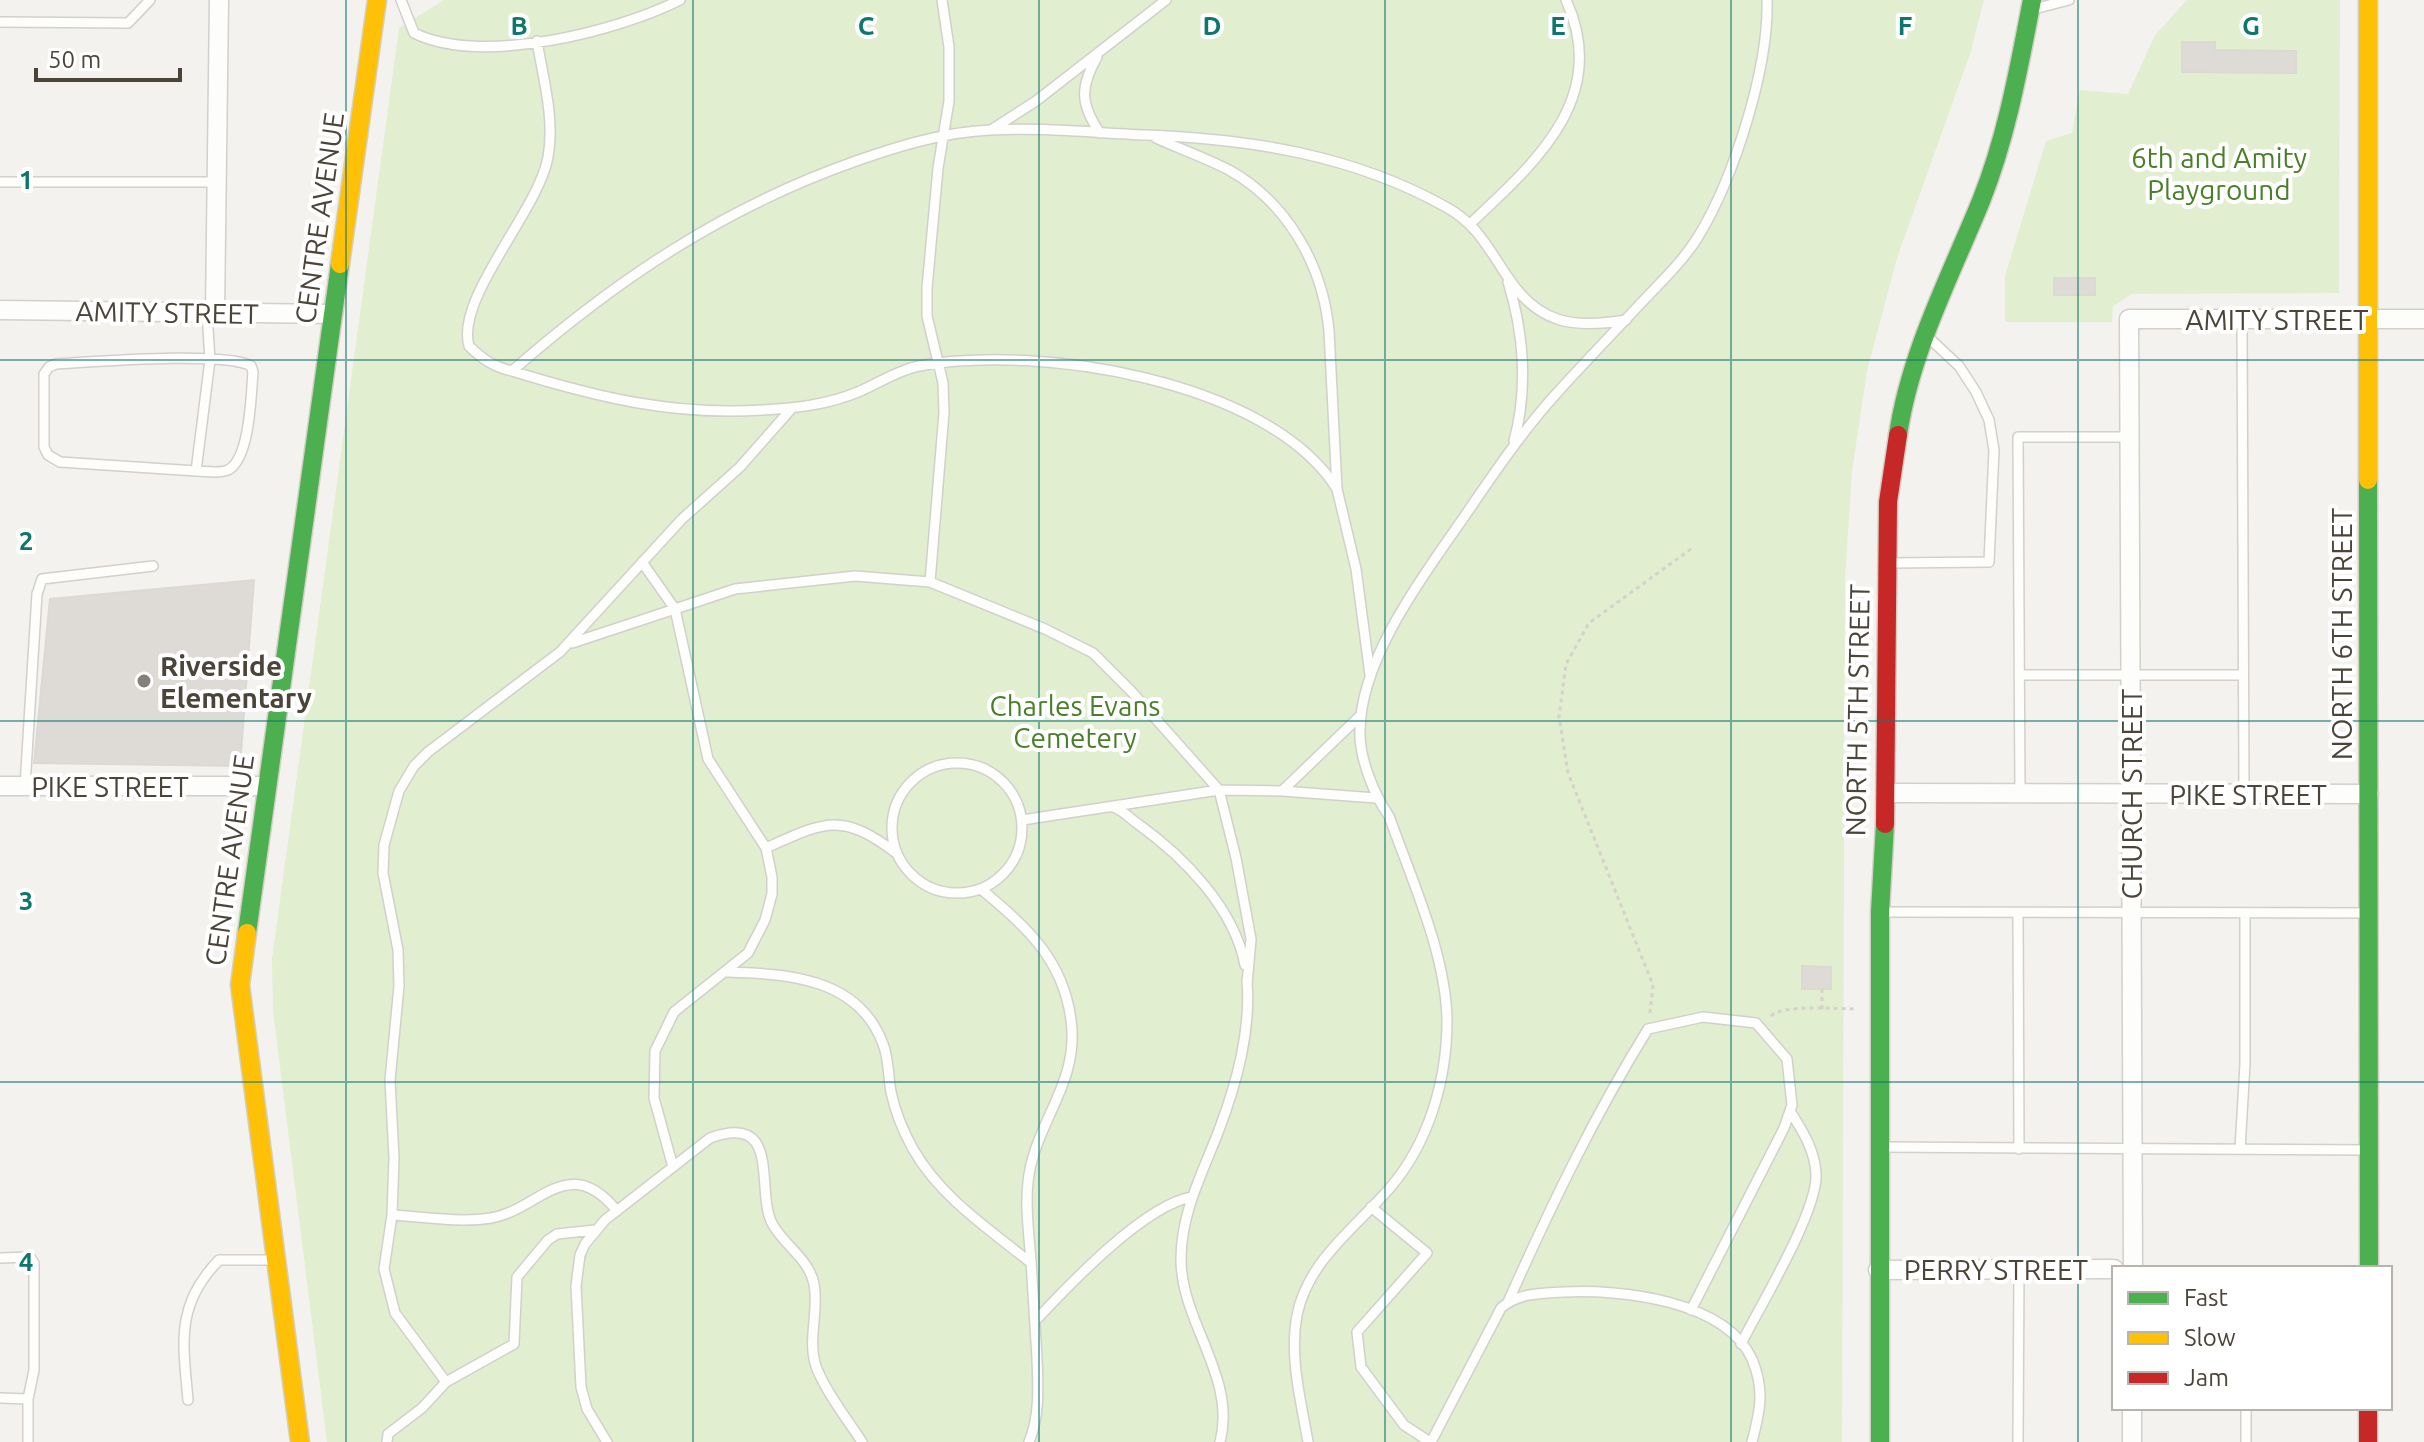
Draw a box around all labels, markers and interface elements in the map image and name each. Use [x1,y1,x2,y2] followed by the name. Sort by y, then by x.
[510,11,528,40] text: B
[858,11,875,40] text: C
[1203,11,1221,40] text: D
[1550,11,1566,40] text: E
[1898,11,1912,40] text: F
[2242,11,2260,40] text: G
[36,32,180,82] scale bar
[48,46,101,73] text: 50 m
[289,110,349,326] street label: CENTRE AVENUE
[2131,142,2307,205] park label: 6th and Amity Playground
[19,165,33,194] text: 1
[75,295,259,329] street label: AMITY STREET
[2185,304,2369,335] street label: AMITY STREET
[2326,507,2357,760] street label: NORTH 6TH STREET
[19,526,33,555] text: 2
[1839,583,1875,837] street label: NORTH 5TH STREET
[160,650,312,713] place label: Riverside Elementary
[135,672,153,690] marker: Riverside Elementary
[2116,688,2147,899] street label: CHURCH STREET
[989,690,1161,753] park label: Charles Evans Cemetery
[199,752,259,968] street label: CENTRE AVENUE
[31,771,189,802] street label: PIKE STREET
[2169,779,2327,810] street label: PIKE STREET
[19,886,33,915] text: 3
[19,1247,33,1276] text: 4
[1904,1254,2089,1285] street label: PERRY STREET
[2112,1266,2392,1410] legend
[2184,1284,2228,1311] text: Fast
[2184,1324,2236,1351] text: Slow
[2184,1364,2229,1391] text: Jam

